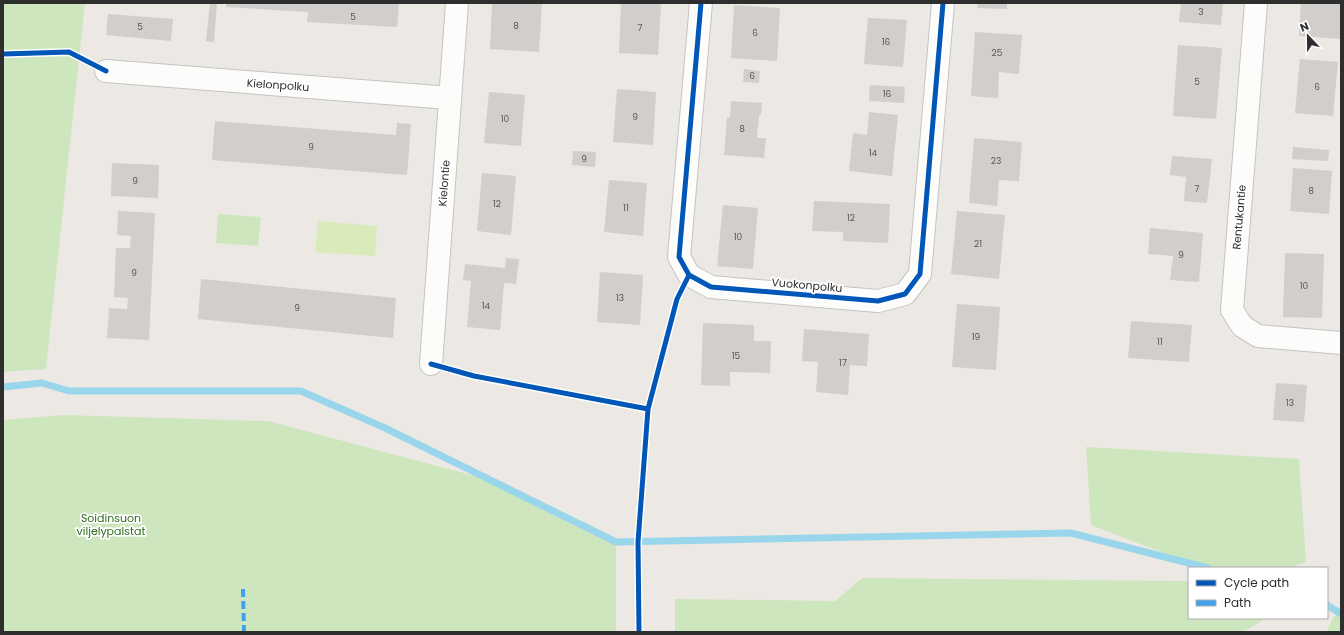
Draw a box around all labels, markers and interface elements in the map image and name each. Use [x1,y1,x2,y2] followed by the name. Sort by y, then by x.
[1198,6,1204,18] house number: 3
[350,11,356,23] house number: 5
[1288,16,1328,56] north arrow
[1297,18,1311,36] text: N
[513,20,519,32] house number: 8
[137,21,143,33] house number: 5
[638,22,643,34] house number: 7
[752,27,758,39] house number: 6
[882,36,891,48] house number: 16
[992,47,1003,59] house number: 25
[749,70,755,82] house number: 6
[246,75,310,95] street label: Kielonpolku
[1194,76,1200,88] house number: 5
[1314,81,1320,93] house number: 6
[883,88,892,100] house number: 16
[632,111,638,123] house number: 9
[501,113,510,125] house number: 10
[739,123,745,135] house number: 8
[308,141,314,153] house number: 9
[869,147,878,159] house number: 14
[581,153,587,165] house number: 9
[991,155,1001,167] house number: 23
[434,159,454,207] street label: Kielontie
[132,175,138,187] house number: 9
[1195,183,1200,195] house number: 7
[1228,184,1250,250] street label: Rentukantie
[1308,185,1314,197] house number: 8
[493,198,501,210] house number: 12
[623,202,629,214] house number: 11
[847,212,855,224] house number: 12
[734,231,743,243] house number: 10
[974,238,982,250] house number: 21
[1178,249,1184,261] house number: 9
[131,267,137,279] house number: 9
[771,274,843,296] street label: Vuokonpolku
[1300,280,1309,292] house number: 10
[616,292,624,304] house number: 13
[482,300,491,312] house number: 14
[294,302,300,314] house number: 9
[972,331,981,343] house number: 19
[1157,336,1163,348] house number: 11
[732,350,741,362] house number: 15
[839,357,847,369] house number: 17
[1286,397,1294,409] house number: 13
[77,510,145,539] park label: Soidinsuon viljelypalstat
[1188,567,1328,619] legend
[1224,574,1289,591] text: Cycle path
[1224,594,1251,611] text: Path

